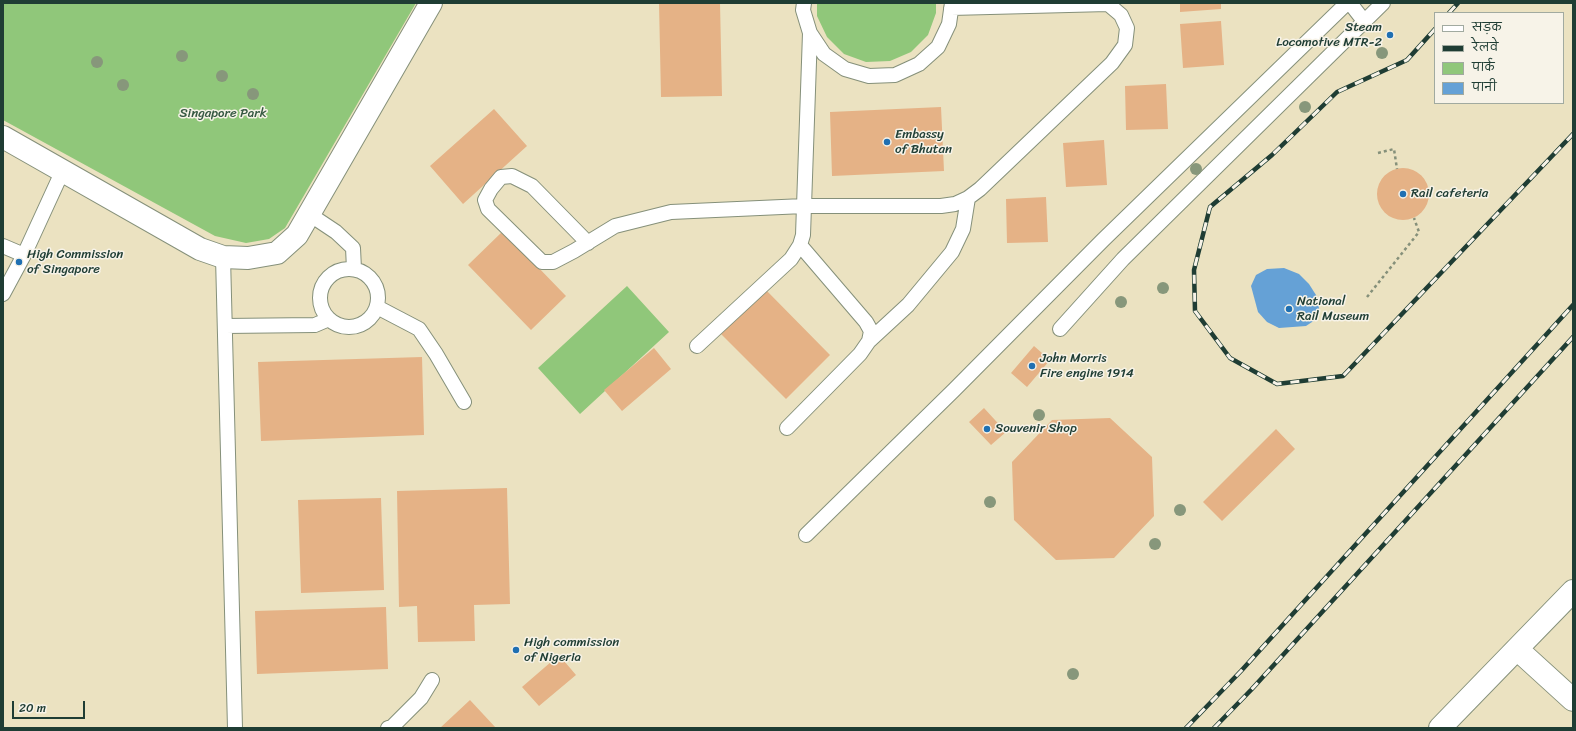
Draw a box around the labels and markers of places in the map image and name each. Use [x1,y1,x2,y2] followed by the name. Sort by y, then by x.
[1276,20,1382,51] place label: Steam Locomotive MTR-2
[1385,30,1395,40] marker: Steam Locomotive MTR-2
[895,127,952,158] place label: Embassy of Bhutan
[882,137,892,147] marker: Embassy of Bhutan
[1411,186,1488,202] place label: Rail cafeteria
[1398,189,1408,199] marker: Rail cafeteria
[27,247,123,278] place label: High Commission of Singapore
[14,257,24,267] marker: High Commission of Singapore
[1297,294,1369,325] place label: National Rail Museum
[1284,304,1294,314] marker: National Rail Museum
[1040,351,1134,382] place label: John Morris Fire engine 1914
[1027,361,1037,371] marker: John Morris Fire engine 1914
[995,421,1077,437] place label: Souvenir Shop
[982,424,992,434] marker: Souvenir Shop
[524,635,619,666] place label: High commission of Nigeria
[511,645,521,655] marker: High commission of Nigeria

